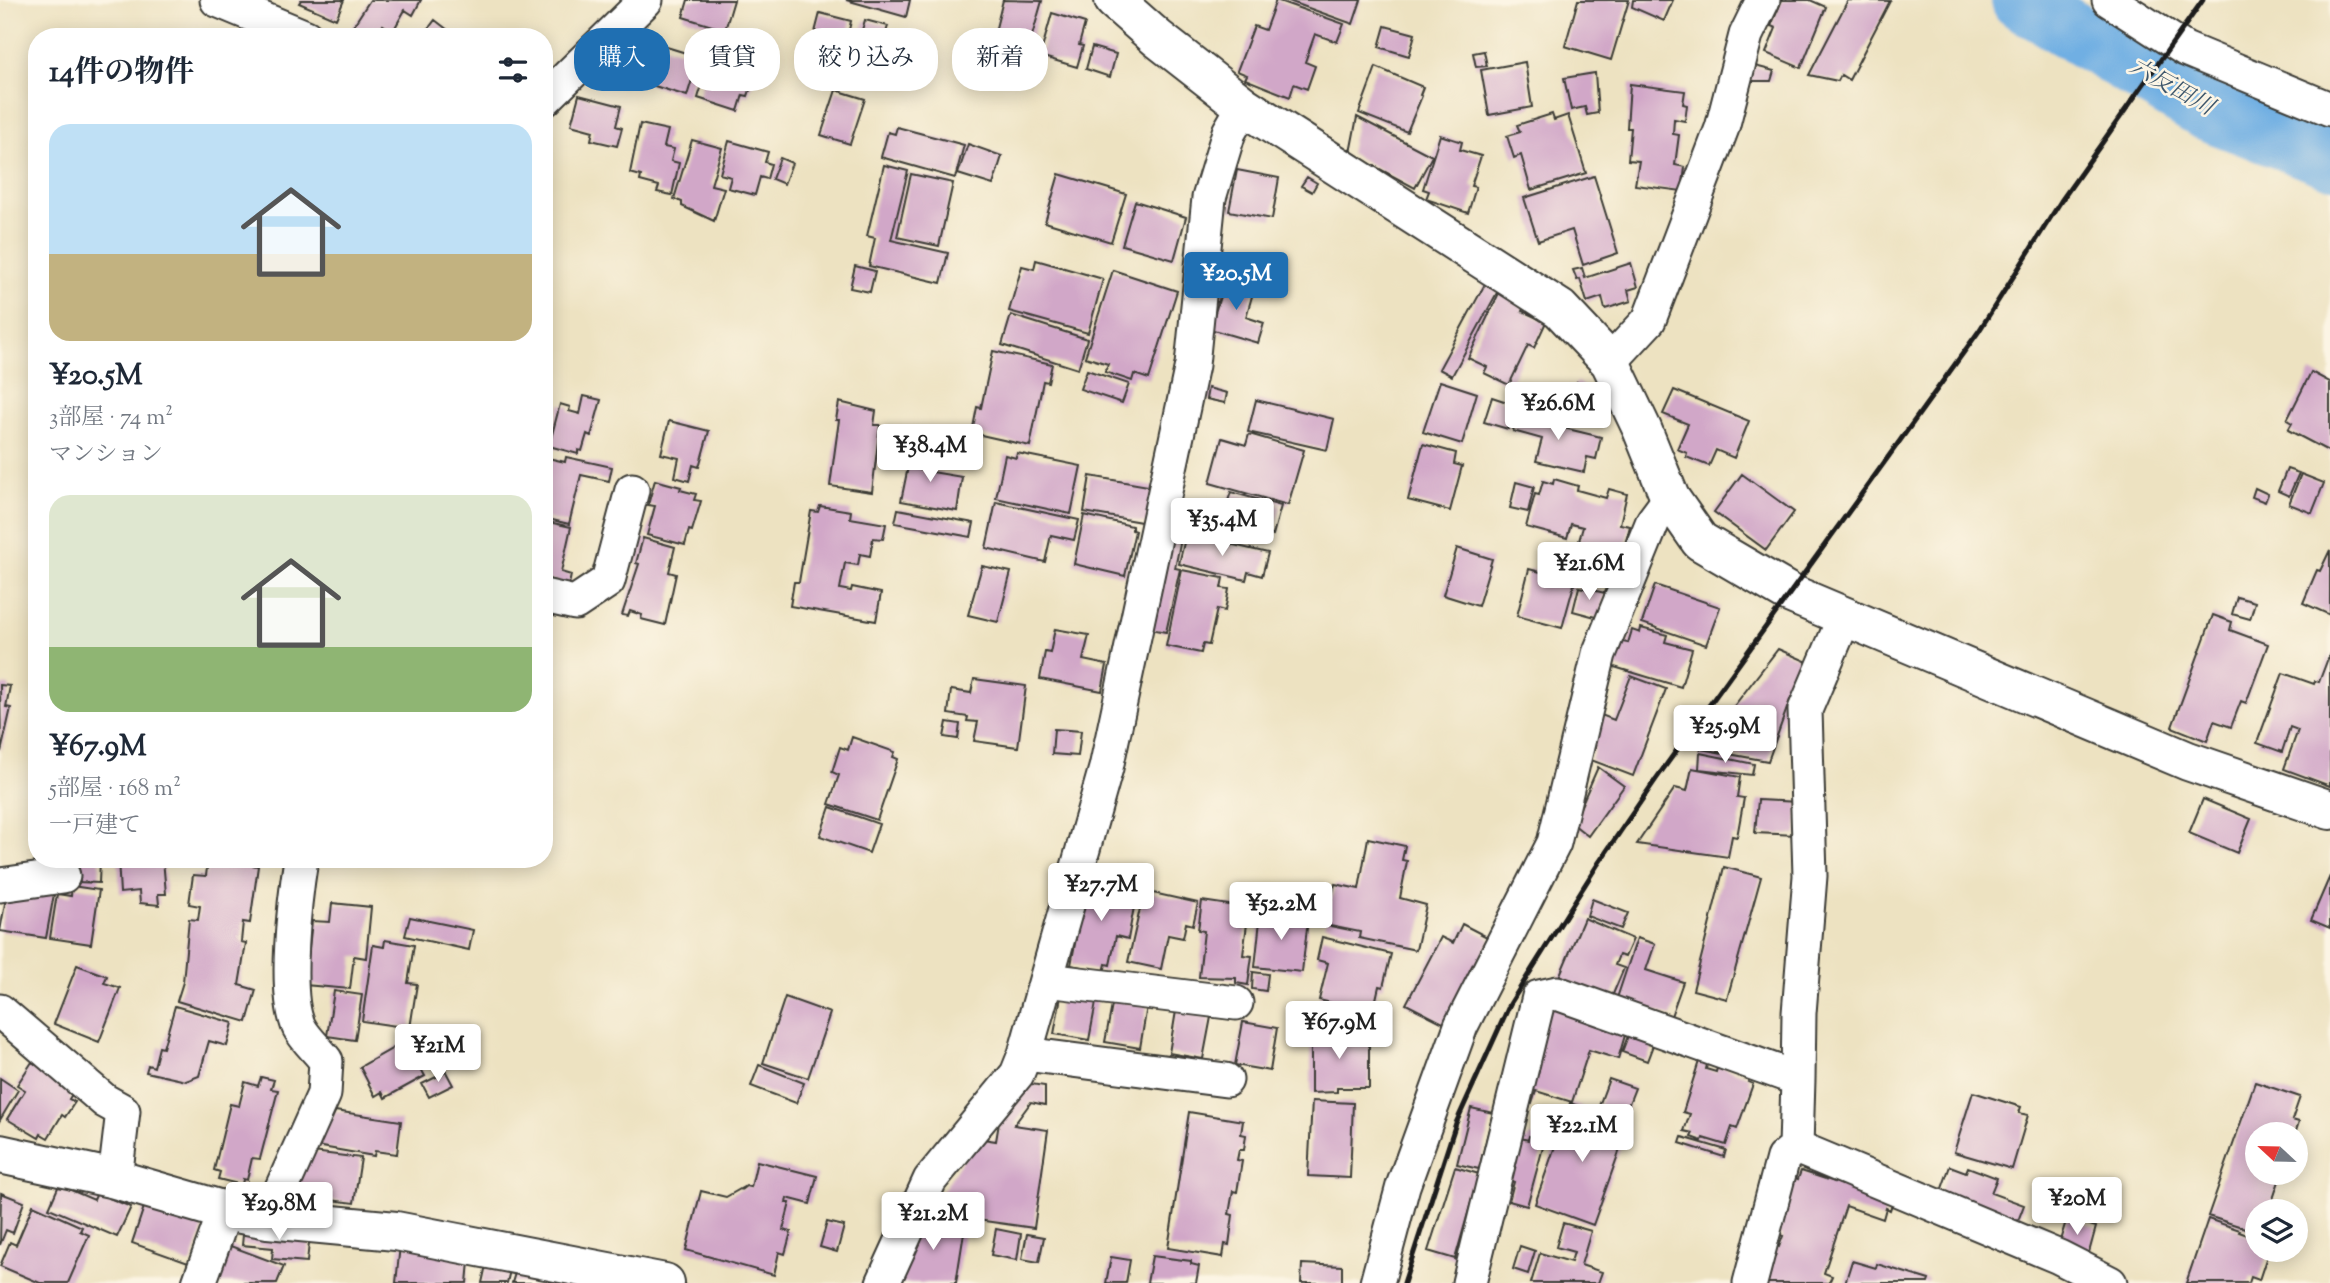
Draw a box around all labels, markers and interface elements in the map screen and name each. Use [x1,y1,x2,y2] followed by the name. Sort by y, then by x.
[574,28,670,91] chip: 購入
[684,28,780,91] chip: 賃貸
[794,28,938,91] chip: 絞り込み
[952,28,1048,91] chip: 新着
[494,51,532,89] icon: filters
[2123,51,2222,126] water label: 六反田川
[49,52,194,95] text: 14件の物件
[228,169,354,295] icon: home
[1179,252,1293,312] pin: ¥20.5M
[1200,258,1272,291] text: ¥20.5M
[49,355,143,398] text: ¥20.5M
[1501,382,1615,442] pin: ¥26.6M
[1521,388,1595,421] text: ¥26.6M
[49,402,173,435] text: 3部屋 · 74 m²
[873,424,987,484] pin: ¥38.4M
[893,430,967,463] text: ¥38.4M
[49,439,163,472] text: マンション
[1165,498,1279,558] pin: ¥35.4M
[1187,504,1257,537] text: ¥35.4M
[228,540,354,666] icon: home
[1532,542,1646,602] pin: ¥21.6M
[1553,548,1625,581] text: ¥21.6M
[1668,706,1782,765] pin: ¥25.9M
[1690,711,1760,744] text: ¥25.9M
[49,726,147,769] text: ¥67.9M
[49,773,181,806] text: 5部屋 · 168 m²
[49,810,141,843] text: 一戸建て
[1044,864,1158,923] pin: ¥27.7M
[1064,869,1138,902] text: ¥27.7M
[1224,883,1338,942] pin: ¥52.2M
[1245,888,1317,921] text: ¥52.2M
[1282,1002,1396,1061] pin: ¥67.9M
[1302,1007,1376,1040] text: ¥67.9M
[397,1024,479,1084] pin: ¥21M
[411,1030,465,1063] text: ¥21M
[1525,1104,1639,1164] pin: ¥22.1M
[1547,1110,1617,1143] text: ¥22.1M
[2245,1122,2308,1185] north arrow
[2245,1122,2308,1262] map controls
[2036,1178,2118,1237] pin: ¥20M
[222,1182,336,1242] pin: ¥29.8M
[2048,1183,2106,1216] text: ¥20M
[242,1188,316,1221] text: ¥29.8M
[876,1192,990,1252] pin: ¥21.2M
[898,1198,968,1231] text: ¥21.2M
[2245,1199,2308,1262] button: layers

